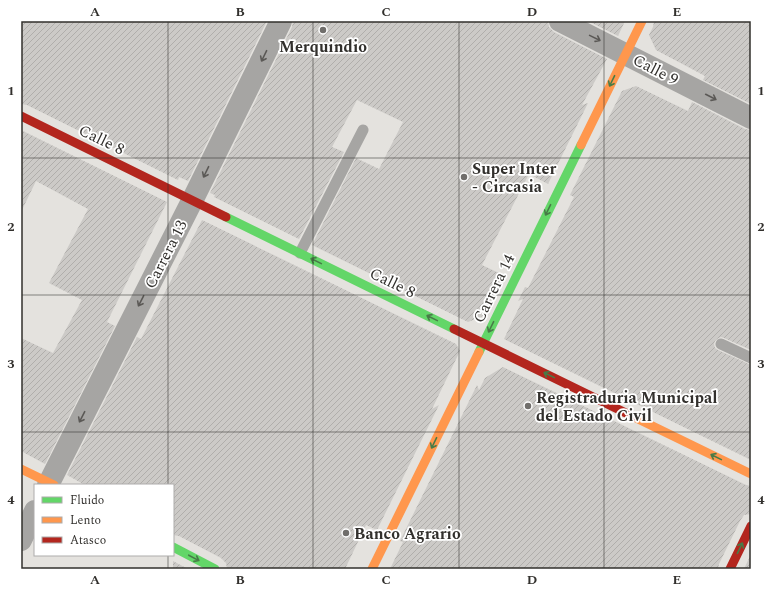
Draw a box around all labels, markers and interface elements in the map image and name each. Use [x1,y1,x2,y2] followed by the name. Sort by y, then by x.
[90,2,100,22] text: A
[235,2,245,22] text: B
[381,2,391,22] text: C
[527,2,537,22] text: D
[673,2,682,22] text: E
[318,25,328,35] marker: Merquindio
[279,35,367,59] place label: Merquindio
[589,35,601,43] one-way arrow
[628,48,683,92] street label: Calle 9
[260,50,267,62] one-way arrow
[608,75,615,87] one-way arrow
[7,81,15,101] text: 1
[757,81,765,101] text: 1
[705,94,717,101] one-way arrow
[74,118,129,161] street label: Calle 8
[472,157,556,199] place label: Super Inter - Circasia
[202,166,209,178] one-way arrow
[459,172,469,182] marker: Super Inter - Circasia
[544,204,552,216] one-way arrow
[138,216,193,293] street label: Carrera 13
[7,217,15,237] text: 2
[757,217,765,237] text: 2
[467,250,521,327] street label: Carrera 14
[310,256,322,264] one-way arrow
[365,261,420,304] street label: Calle 8
[137,295,144,307] one-way arrow
[427,314,439,321] one-way arrow
[487,320,494,332] one-way arrow
[7,354,15,374] text: 3
[757,354,765,374] text: 3
[543,371,555,378] one-way arrow
[536,386,717,428] place label: Registraduria Municipal del Estado Civil
[523,401,533,411] marker: Registraduria Municipal del Estado Civil
[78,411,85,423] one-way arrow
[430,437,437,449] one-way arrow
[710,453,722,460] one-way arrow
[34,484,174,556] legend
[7,490,15,510] text: 4
[757,490,765,510] text: 4
[70,491,104,510] text: Fluido
[70,511,101,530] text: Lento
[354,522,461,546] place label: Banco Agrario
[341,528,351,538] marker: Banco Agrario
[70,531,106,550] text: Atasco
[737,542,744,554] one-way arrow
[188,555,200,562] one-way arrow
[90,570,100,590] text: A
[235,570,245,590] text: B
[381,570,391,590] text: C
[527,570,537,590] text: D
[673,570,682,590] text: E

